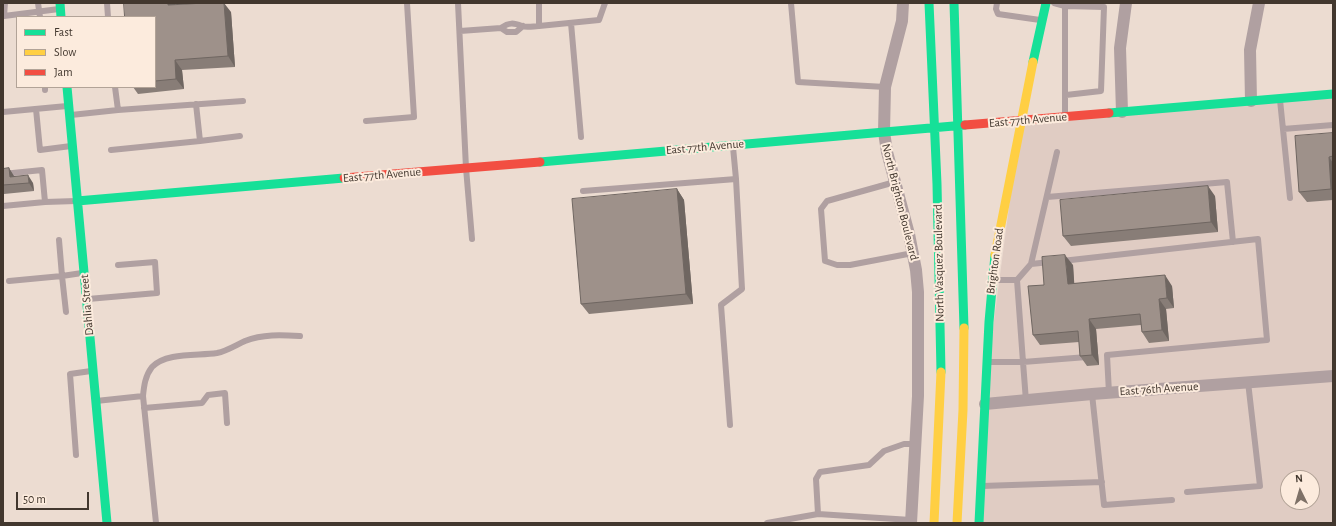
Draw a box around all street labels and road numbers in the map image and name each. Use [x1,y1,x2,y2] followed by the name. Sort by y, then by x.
[988,109,1068,131] street label: East 77th Avenue
[665,136,745,158] street label: East 77th Avenue
[879,142,921,262] street label: North Brighton Boulevard
[342,164,422,186] street label: East 77th Avenue
[931,204,947,322] street label: North Vasquez Boulevard
[983,227,1007,295] street label: Brighton Road
[77,274,97,336] street label: Dahlia Street
[1119,379,1199,399] street label: East 76th Avenue

